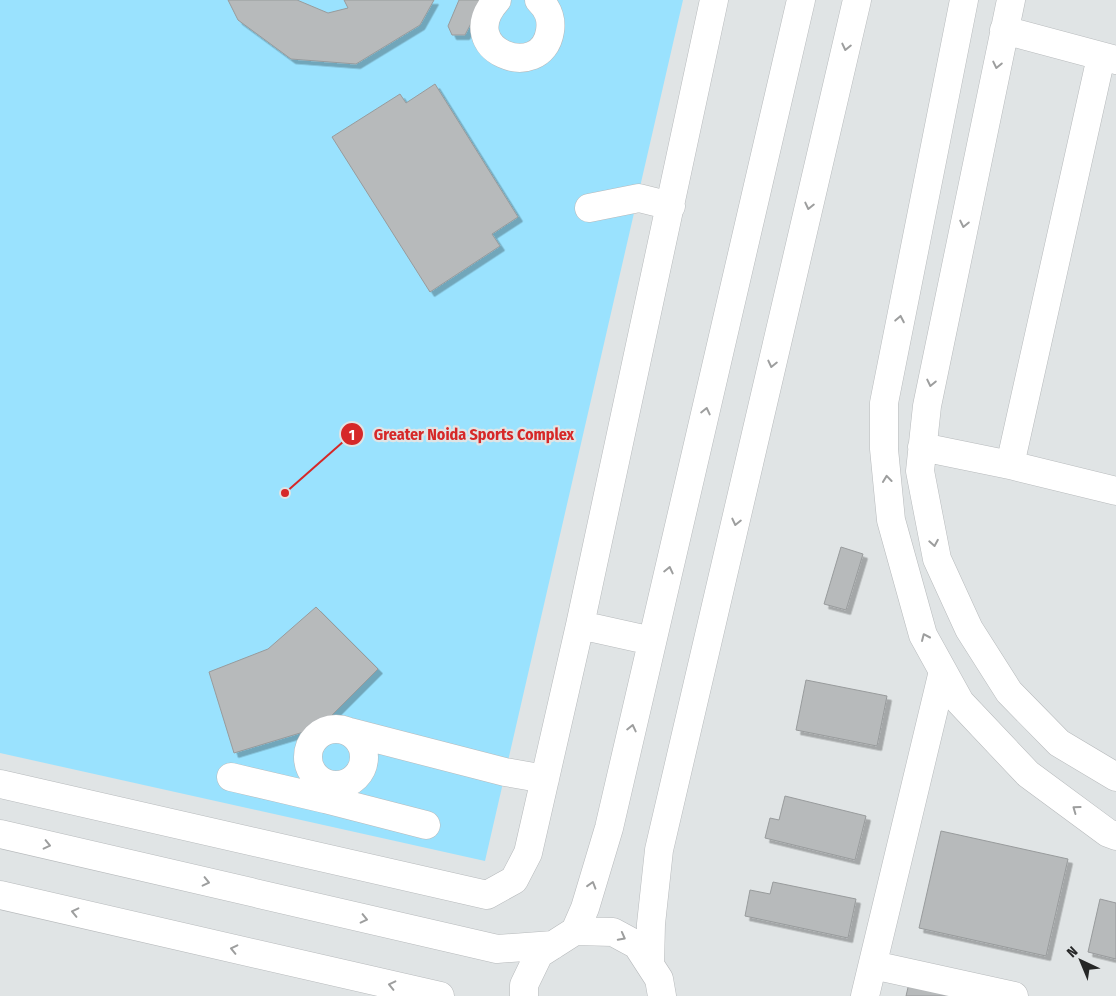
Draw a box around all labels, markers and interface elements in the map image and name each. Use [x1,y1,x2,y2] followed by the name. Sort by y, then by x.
[841,43,852,52] one-way arrow
[992,60,1003,69] one-way arrow
[804,201,815,210] one-way arrow
[960,219,970,228] one-way arrow
[895,314,905,323] one-way arrow
[767,360,778,369] one-way arrow
[927,379,937,387] one-way arrow
[700,407,711,416] one-way arrow
[339,419,585,450] callout: Greater Noida Sports Complex
[374,425,575,444] text: Greater Noida Sports Complex
[349,426,355,444] text: 1
[882,475,893,483] one-way arrow
[731,518,741,527] one-way arrow
[928,539,938,548] one-way arrow
[663,565,674,574] one-way arrow
[920,633,931,642] one-way arrow
[626,723,637,732] one-way arrow
[1072,806,1082,815] one-way arrow
[43,839,52,850] one-way arrow
[201,876,210,887] one-way arrow
[586,882,596,890] one-way arrow
[71,907,80,918] one-way arrow
[360,913,369,924] one-way arrow
[616,931,625,941] one-way arrow
[1056,936,1106,986] north arrow
[1063,943,1081,961] text: N
[229,944,238,954] one-way arrow
[388,980,397,991] one-way arrow

